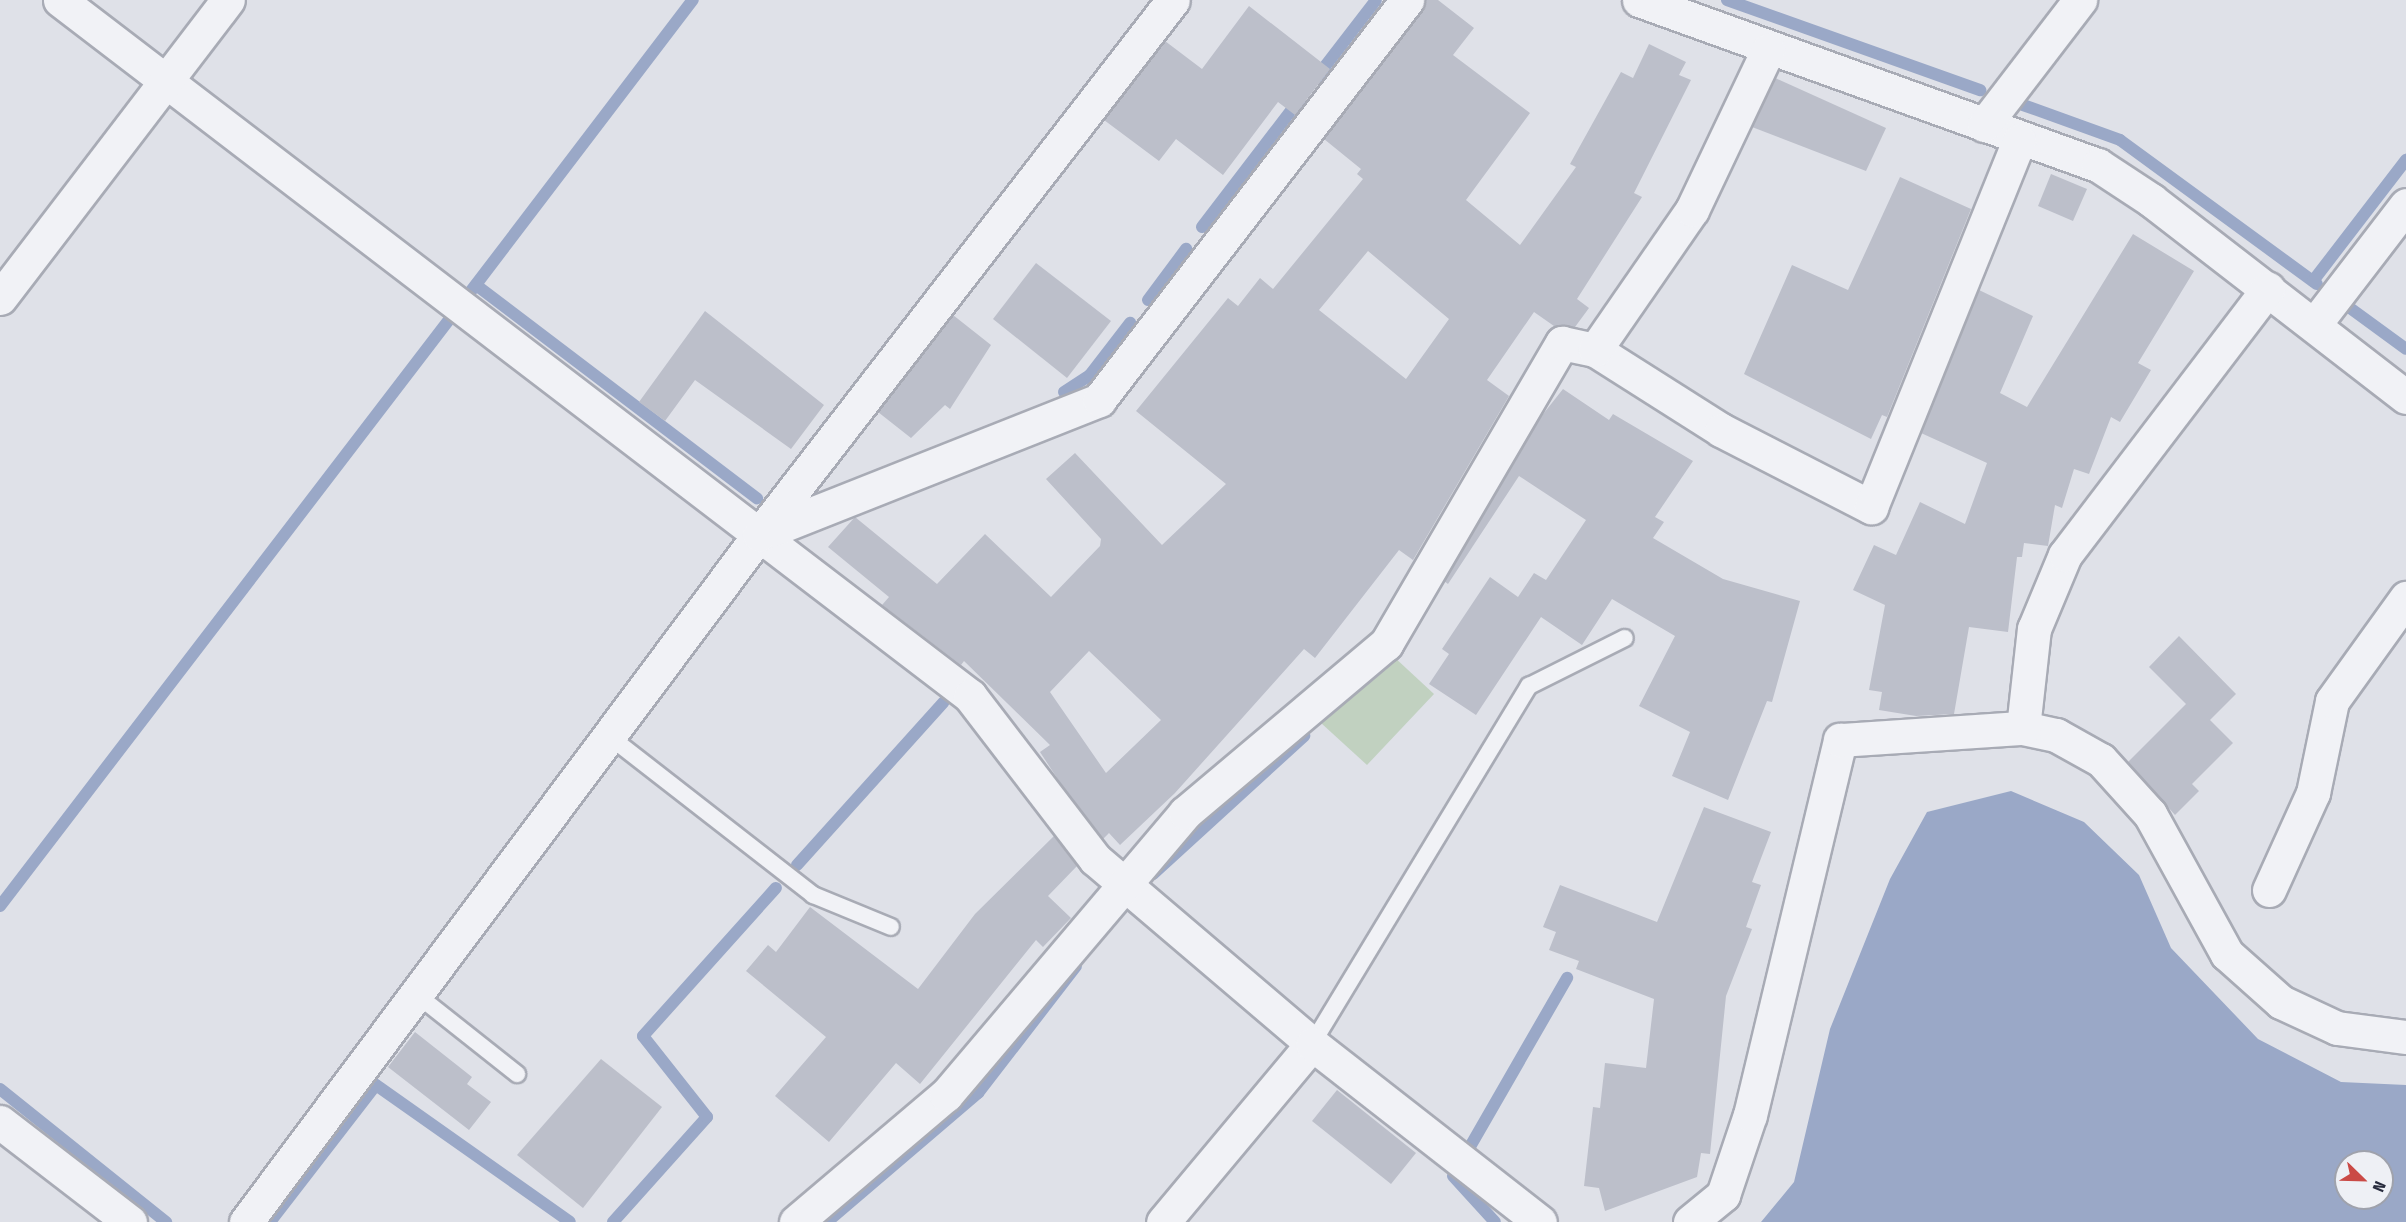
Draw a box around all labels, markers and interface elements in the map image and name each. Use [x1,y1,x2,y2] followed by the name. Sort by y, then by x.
[2334,1150,2394,1210] north arrow
[2369,1178,2390,1195] text: N

